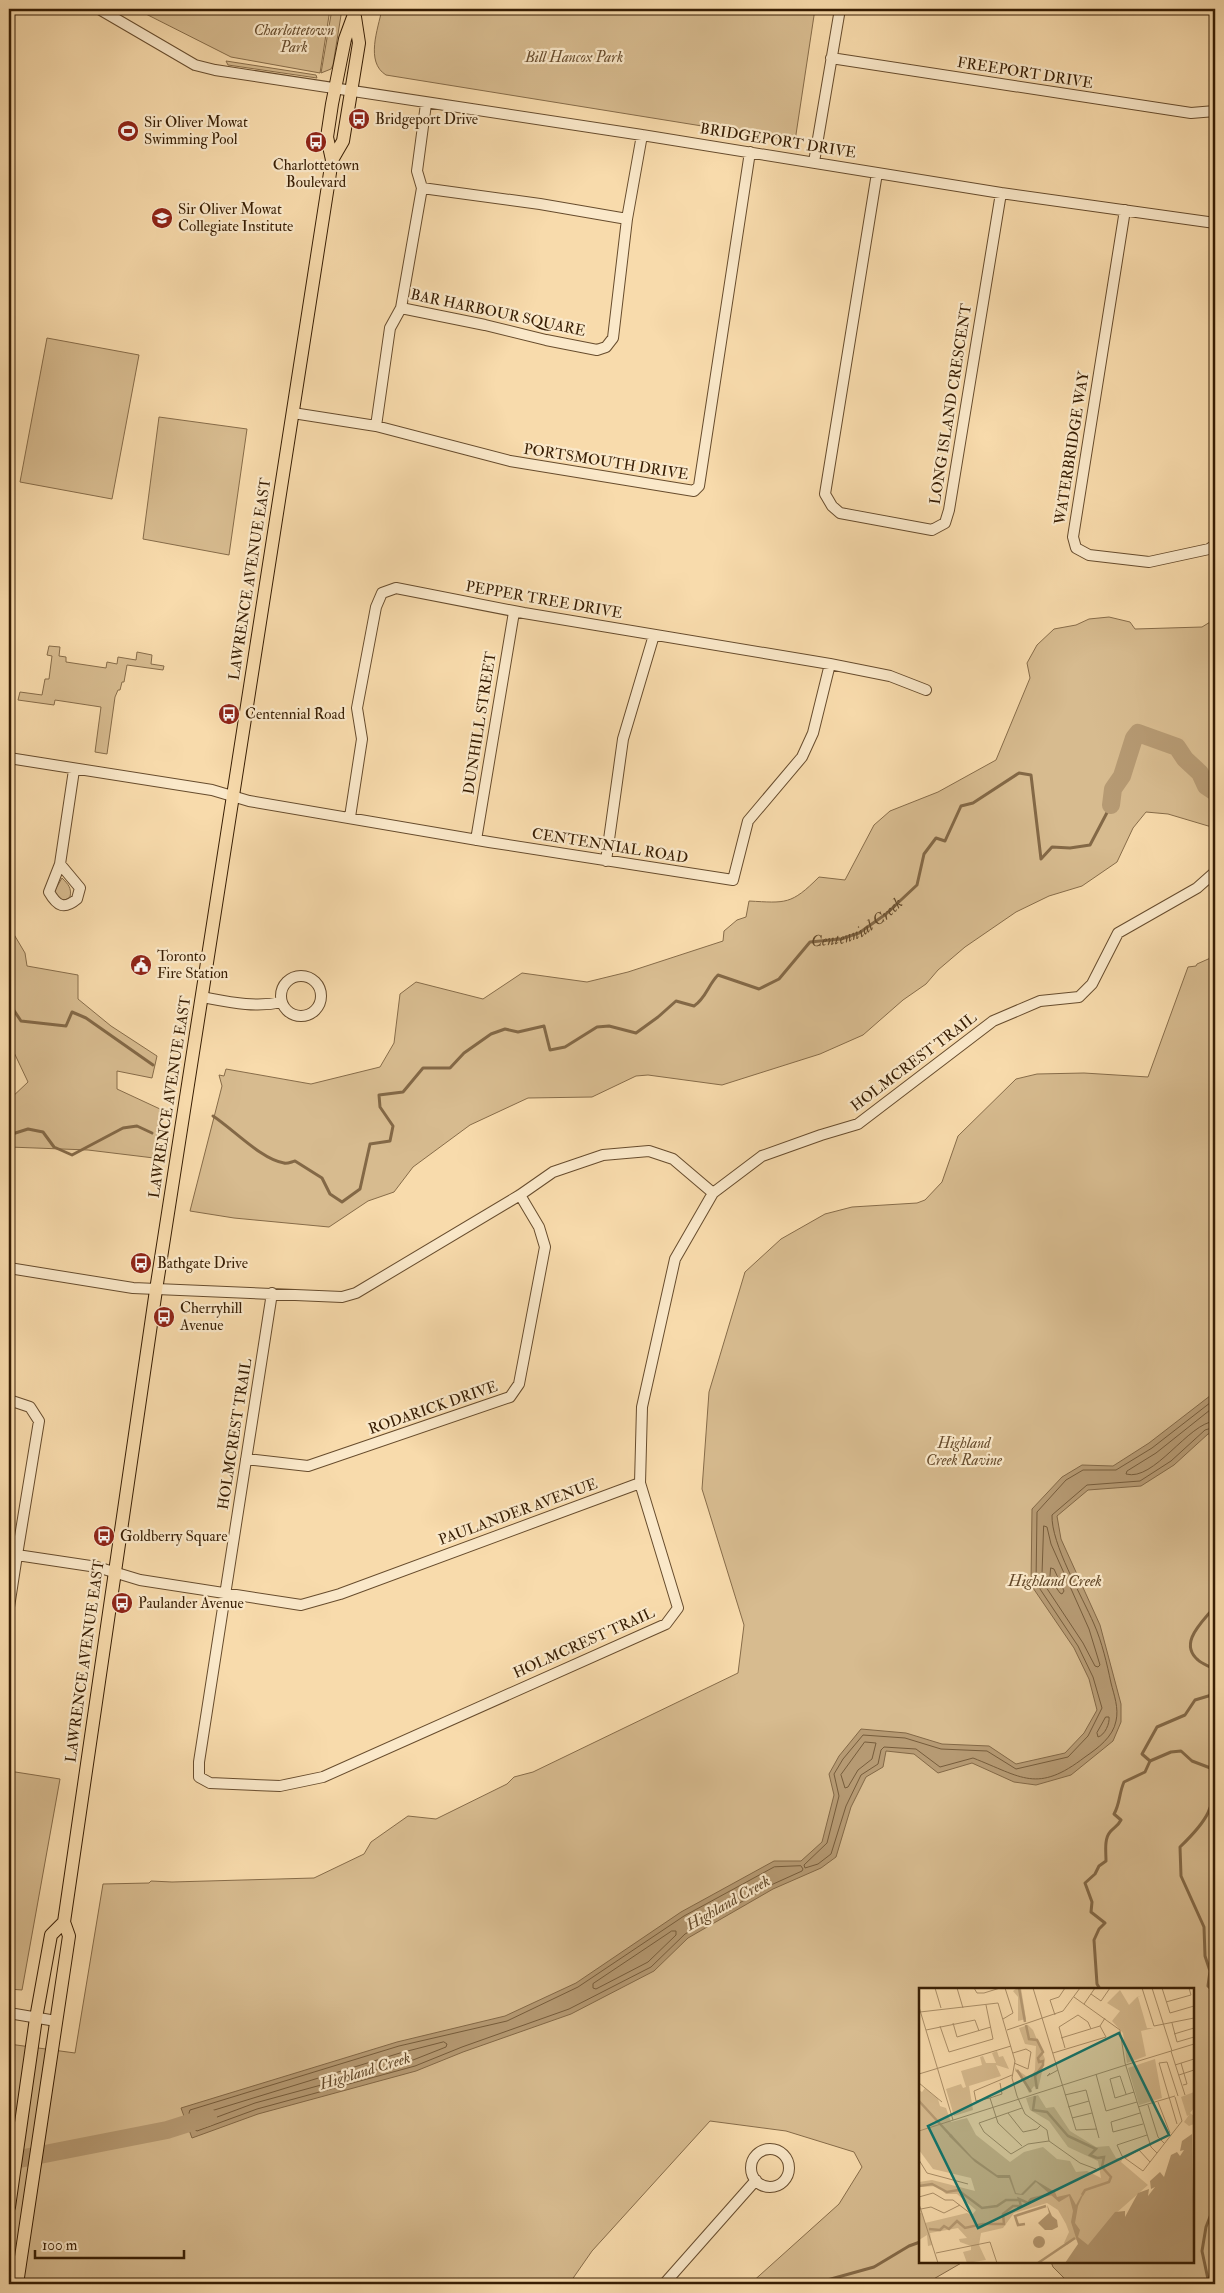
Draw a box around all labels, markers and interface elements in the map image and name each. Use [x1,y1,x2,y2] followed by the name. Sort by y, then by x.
[254,21,334,57] park label: Charlottetown Park
[524,48,623,67] park label: Bill Hancox Park
[956,53,1095,93] street label: FREEPORT DRIVE
[347,107,371,131] bus stop icon: Bridgeport Drive
[375,110,478,130] place label: Bridgeport Drive
[144,113,248,149] place label: Sir Oliver Mowat Swimming Pool
[116,119,140,143] sports icon: Sir Oliver Mowat Swimming Pool
[699,119,858,163] street label: BRIDGEPORT DRIVE
[304,130,328,154] bus stop icon: Charlottetown Boulevard
[273,156,359,192] place label: Charlottetown Boulevard
[178,200,293,236] place label: Sir Oliver Mowat Collegiate Institute
[150,206,174,230] school or university icon: Sir Oliver Mowat Collegiate Institute
[409,285,587,341] street label: BAR HARBOUR SQUARE
[926,302,976,506] street label: LONG ISLAND CRESCENT
[1050,369,1094,527] street label: WATERBRIDGE WAY
[522,440,690,484] street label: PORTSMOUTH DRIVE
[225,476,275,682] street label: LAWRENCE AVENUE EAST
[464,577,624,623] street label: PEPPER TREE DRIVE
[459,650,501,796] street label: DUNHILL STREET
[217,702,241,726] bus stop icon: Centennial Road
[245,705,346,724] place label: Centennial Road
[531,824,689,868] street label: CENTENNIAL ROAD
[810,893,907,952] water label: Centennial Creek
[157,947,229,983] place label: Toronto Fire Station
[129,953,153,977] public building icon: Toronto Fire Station
[145,994,195,1200] street label: LAWRENCE AVENUE EAST
[847,1008,981,1116] street label: HOLMCREST TRAIL
[129,1251,153,1275] bus stop icon: Bathgate Drive
[157,1254,248,1273] place label: Bathgate Drive
[179,1299,243,1335] place label: Cherryhill Avenue
[152,1305,176,1329] bus stop icon: Cherryhill Avenue
[214,1357,256,1511] street label: HOLMCREST TRAIL
[366,1377,500,1439] street label: RODARICK DRIVE
[926,1434,1003,1470] park label: Highland Creek Ravine
[436,1474,600,1550] street label: PAULANDER AVENUE
[92,1524,116,1548] bus stop icon: Goldberry Square
[120,1527,227,1546] place label: Goldberry Square
[61,1558,109,1764] street label: LAWRENCE AVENUE EAST
[1007,1571,1102,1591] water label: Highland Creek
[110,1591,134,1615] bus stop icon: Paulander Avenue
[138,1594,244,1613] place label: Paulander Avenue
[510,1603,658,1683] street label: HOLMCREST TRAIL
[681,1871,774,1936] water label: Highland Creek
[919,1988,1194,2263] inset map
[316,2048,413,2095] water label: Highland Creek
[35,2228,184,2260] scale bar
[42,2236,78,2255] text: 100 m

